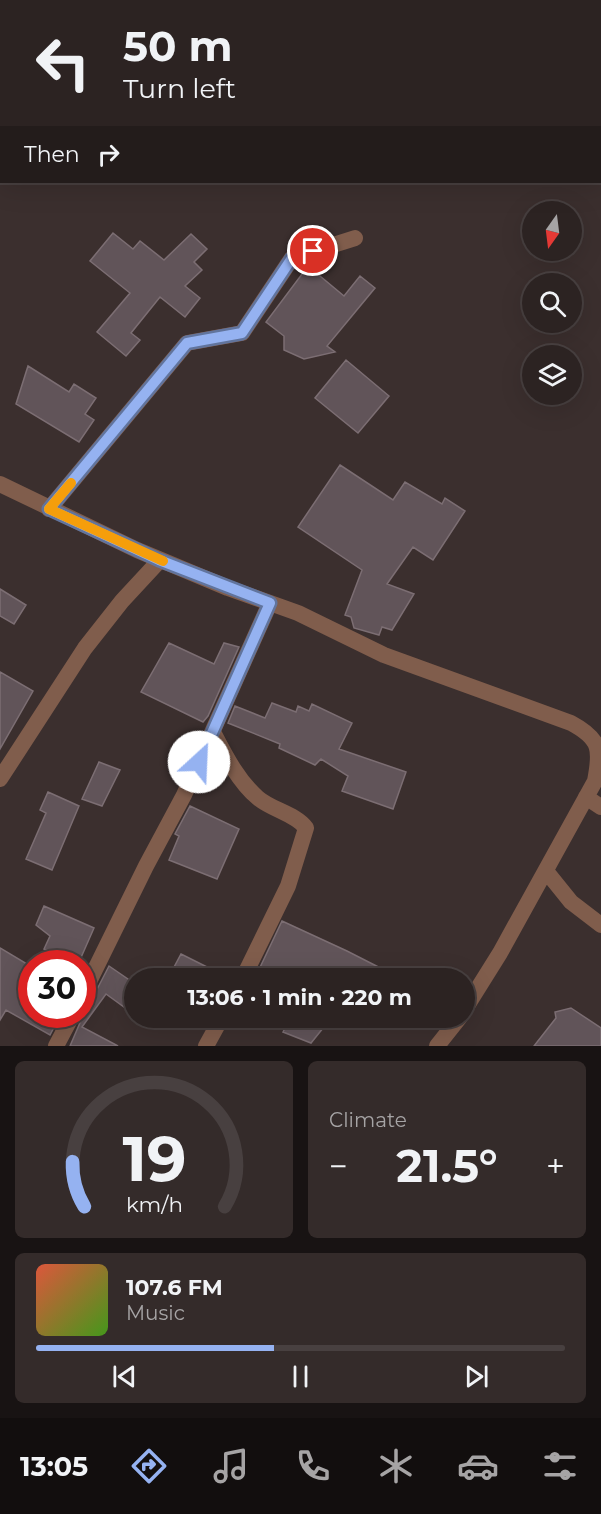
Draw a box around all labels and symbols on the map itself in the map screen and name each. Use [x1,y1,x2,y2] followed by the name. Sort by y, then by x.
[522,201,582,261] north arrow
[287,225,338,276] pin
[167,730,231,794] position arrow
[18,950,96,1028] speed limit sign: 30

